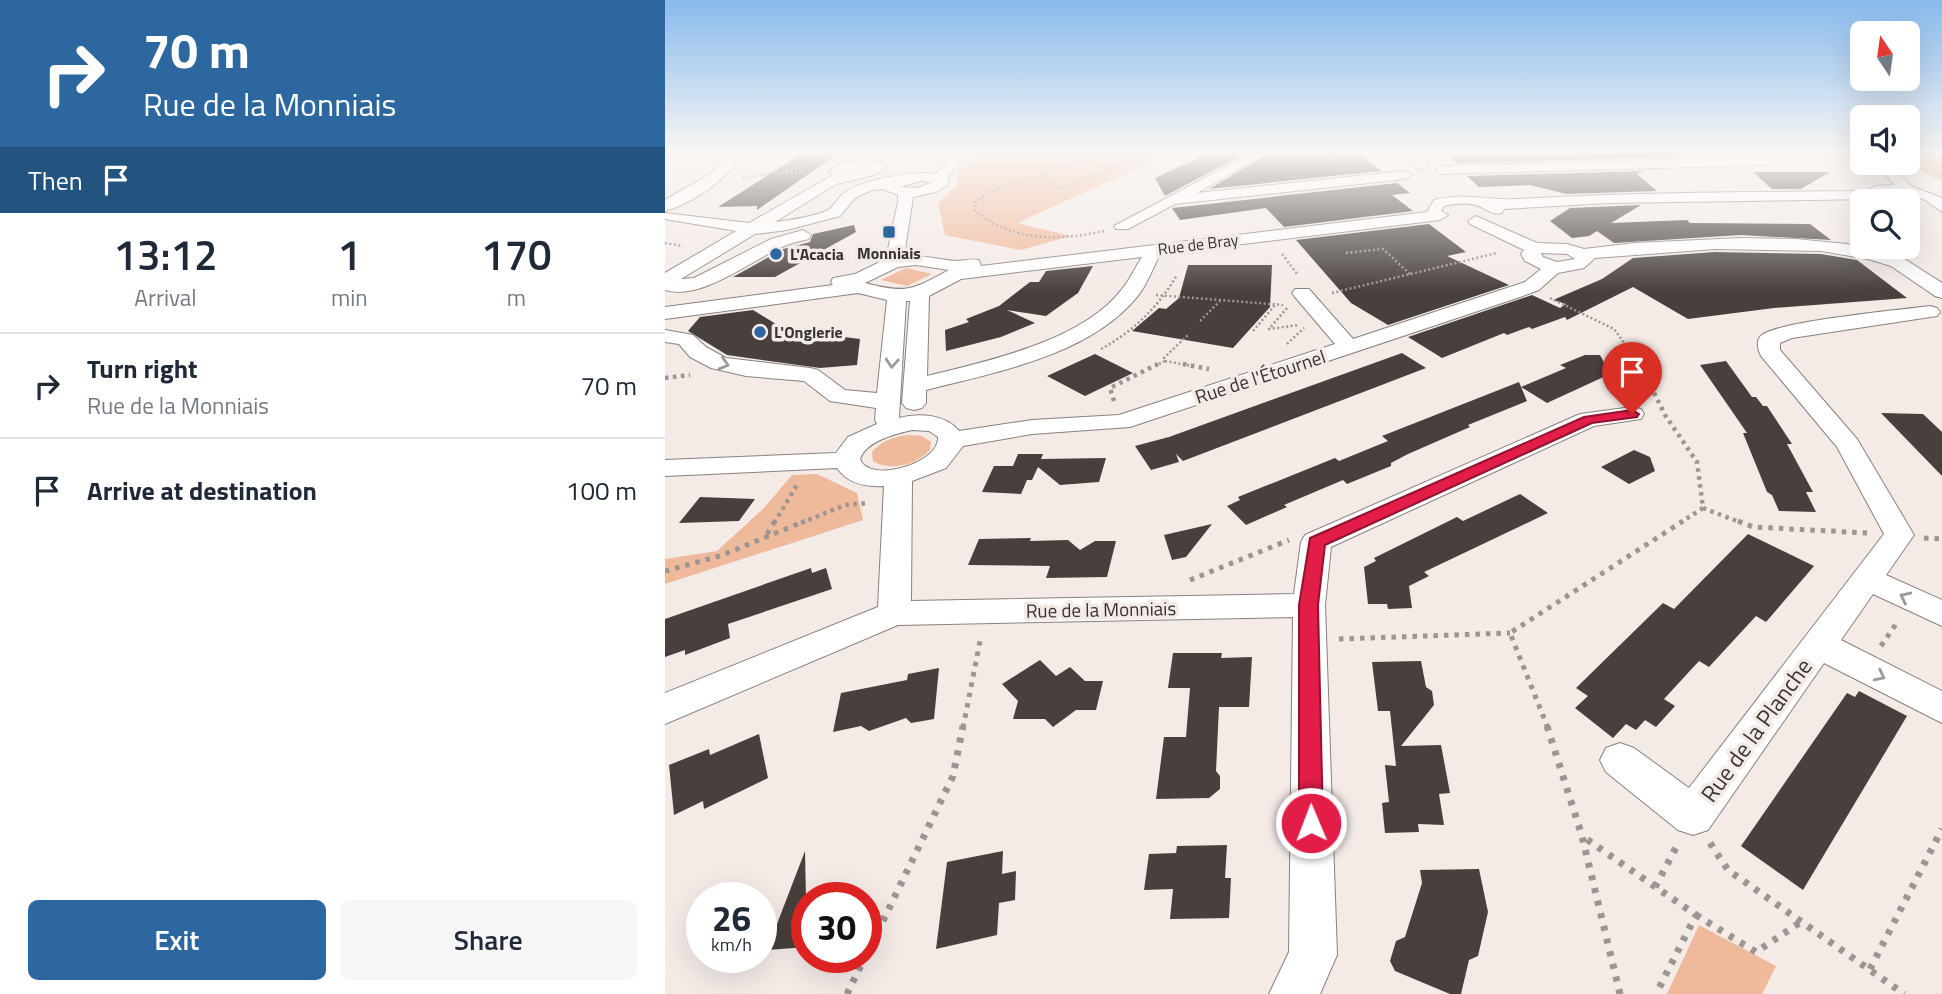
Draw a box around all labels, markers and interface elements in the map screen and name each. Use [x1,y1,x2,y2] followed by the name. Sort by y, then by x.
[143,12,250,87] text: 70 m
[1850,21,1920,91] north arrow
[1850,21,1920,259] map controls
[28,28,119,119] icon: right
[143,80,396,128] text: Rue de la Monniais
[1850,105,1920,175] button: sound
[28,161,83,200] text: Then
[97,161,135,199] icon: arrive
[1850,189,1920,259] button: search
[113,222,218,286] text: 13:12
[338,222,361,286] text: 1
[481,222,552,286] text: 170
[881,224,897,240] marker: Monniais
[1156,227,1240,261] street label: Rue de Bray
[857,241,921,265] place label: Monniais
[790,242,844,266] place label: L'Acacia
[768,246,784,262] marker: L'Acacia
[134,280,197,315] text: Arrival
[331,280,368,315] text: min
[507,280,526,315] text: m
[774,320,843,344] place label: L'Onglerie
[752,324,768,340] marker: L'Onglerie
[1191,341,1329,411] street label: Rue de l'Étournel
[1602,342,1662,414] pin
[87,349,198,388] text: Turn right
[1613,353,1651,391] icon: arrive
[718,355,730,370] one-way arrow
[885,357,900,368] one-way arrow
[580,366,637,405] text: 70 m
[28,367,66,405] icon: right
[87,388,269,423] text: Rue de la Monniais
[87,471,317,510] text: Arrive at destination
[566,471,637,510] text: 100 m
[28,472,66,510] icon: arrive
[1900,591,1912,605] one-way arrow
[1026,593,1177,625] street label: Rue de la Monniais
[1692,651,1820,809] street label: Rue de la Planche
[1873,668,1885,681] one-way arrow
[1274,786,1348,860] position arrow
[791,882,882,973] speed limit sign: 30
[712,891,751,945] text: 26
[28,900,326,980] button: Exit
[340,900,637,980] button: Share
[711,931,752,958] text: km/h

